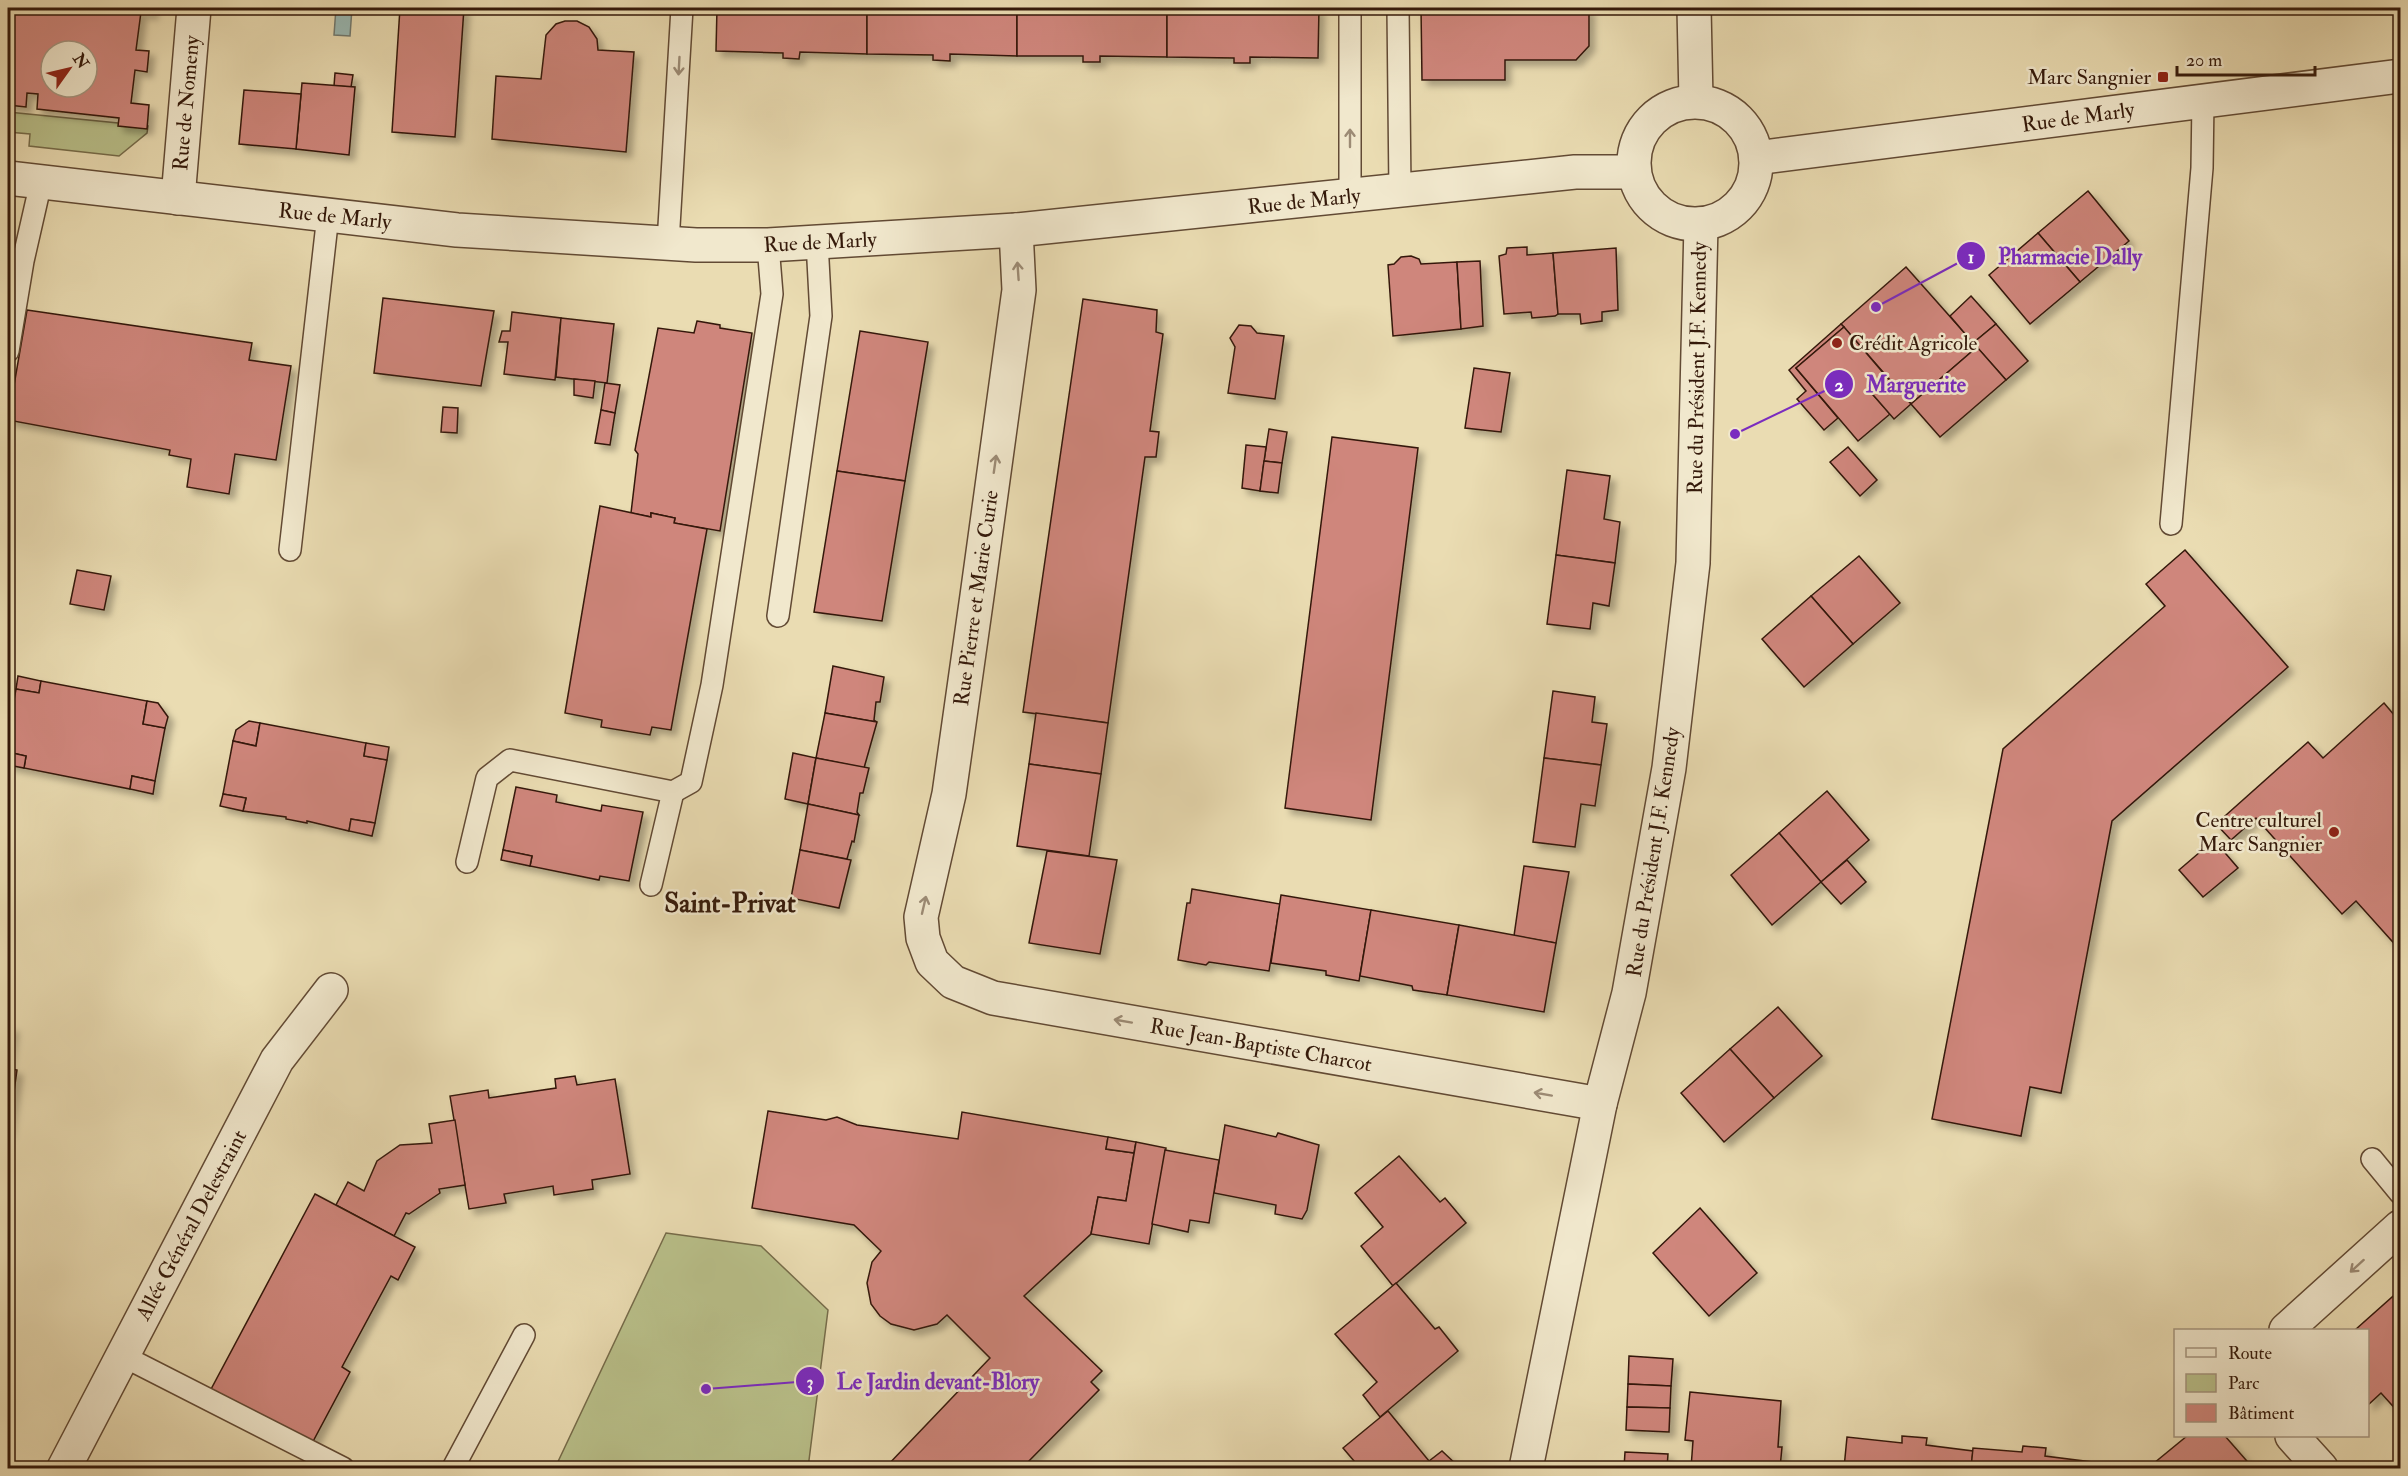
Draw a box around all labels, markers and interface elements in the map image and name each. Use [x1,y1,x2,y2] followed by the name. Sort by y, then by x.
[167,34,206,172] street label: Rue de Nomeny
[39,39,99,99] north arrow
[2177,39,2315,77] scale bar
[68,49,93,73] text: N
[2186,49,2222,72] text: 20 m
[673,55,684,75] one-way arrow
[2027,64,2151,91] place label: Marc Sangnier
[2156,70,2170,84] marker: Marc Sangnier
[2020,96,2137,139] street label: Rue de Marly
[1344,128,1356,148] one-way arrow
[1246,182,1363,221] street label: Rue de Marly
[277,197,394,236] street label: Rue de Marly
[763,226,878,259] street label: Rue de Marly
[1956,236,2154,276] callout: Pharmacie Dally
[1682,241,1713,495] street label: Rue du Président J.F. Kennedy
[1998,243,2143,272] text: Pharmacie Dally
[1968,246,1974,269] text: 1
[1012,261,1023,281] one-way arrow
[1849,330,1977,357] place label: Crédit Agricole
[1830,336,1844,350] marker: Crédit Agricole
[1824,364,1978,404] callout: Marguerite
[1865,371,1967,400] text: Marguerite
[1834,374,1844,397] text: 2
[990,455,1001,475] one-way arrow
[948,488,1005,708] street label: Rue Pierre et Marie Curie
[1620,724,1687,979] street label: Rue du Président J.F. Kennedy
[2195,807,2323,858] place label: Centre culturel Marc Sangnier
[2327,825,2341,839] marker: Centre culturel Marc Sangnier
[664,887,796,920] district label: Saint-Privat
[918,896,930,915] one-way arrow
[1148,1013,1374,1078] street label: Rue Jean-Baptiste Charcot
[1114,1015,1133,1026] one-way arrow
[1533,1088,1553,1099] one-way arrow
[129,1125,253,1326] street label: Allée Général Delestraint
[2350,1259,2365,1273] one-way arrow
[2174,1329,2369,1437] legend
[2228,1342,2272,1365] text: Route
[795,1361,1052,1401] callout: Le Jardin devant-Blory
[837,1368,1041,1397] text: Le Jardin devant-Blory
[807,1371,814,1394] text: 3
[2228,1372,2259,1395] text: Parc
[2228,1402,2294,1425] text: Bâtiment

